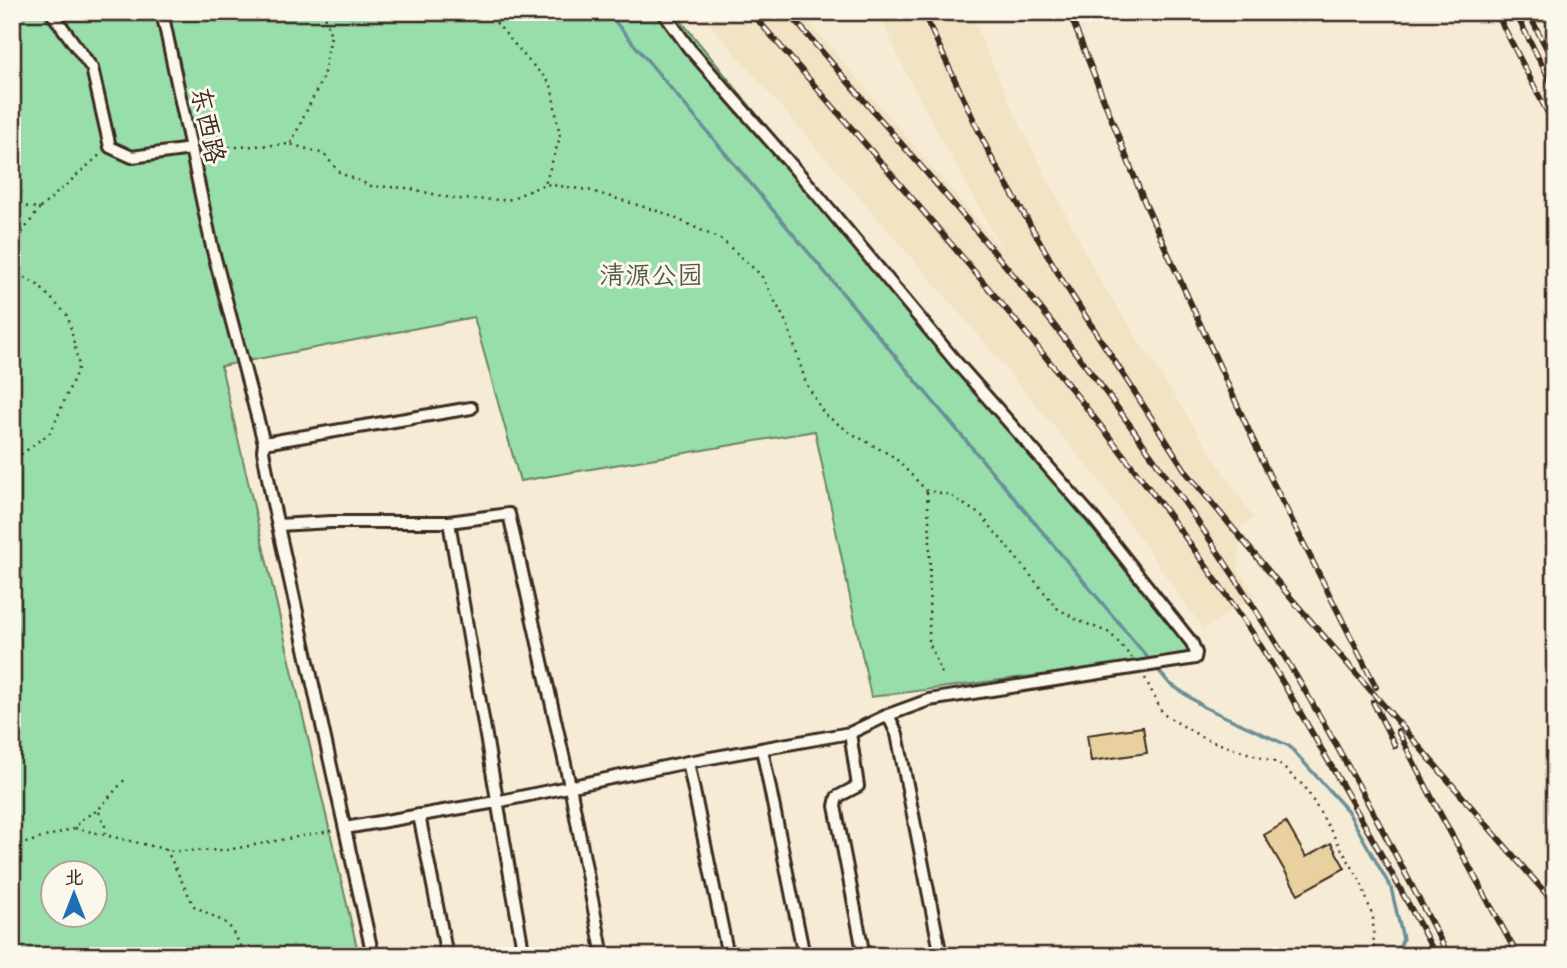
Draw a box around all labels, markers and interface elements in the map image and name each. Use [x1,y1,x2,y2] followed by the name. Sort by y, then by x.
[184,83,234,167] street label: 东西路
[599,257,703,292] park label: 清源公园
[38,860,108,930] north arrow
[64,864,84,890] text: 北

